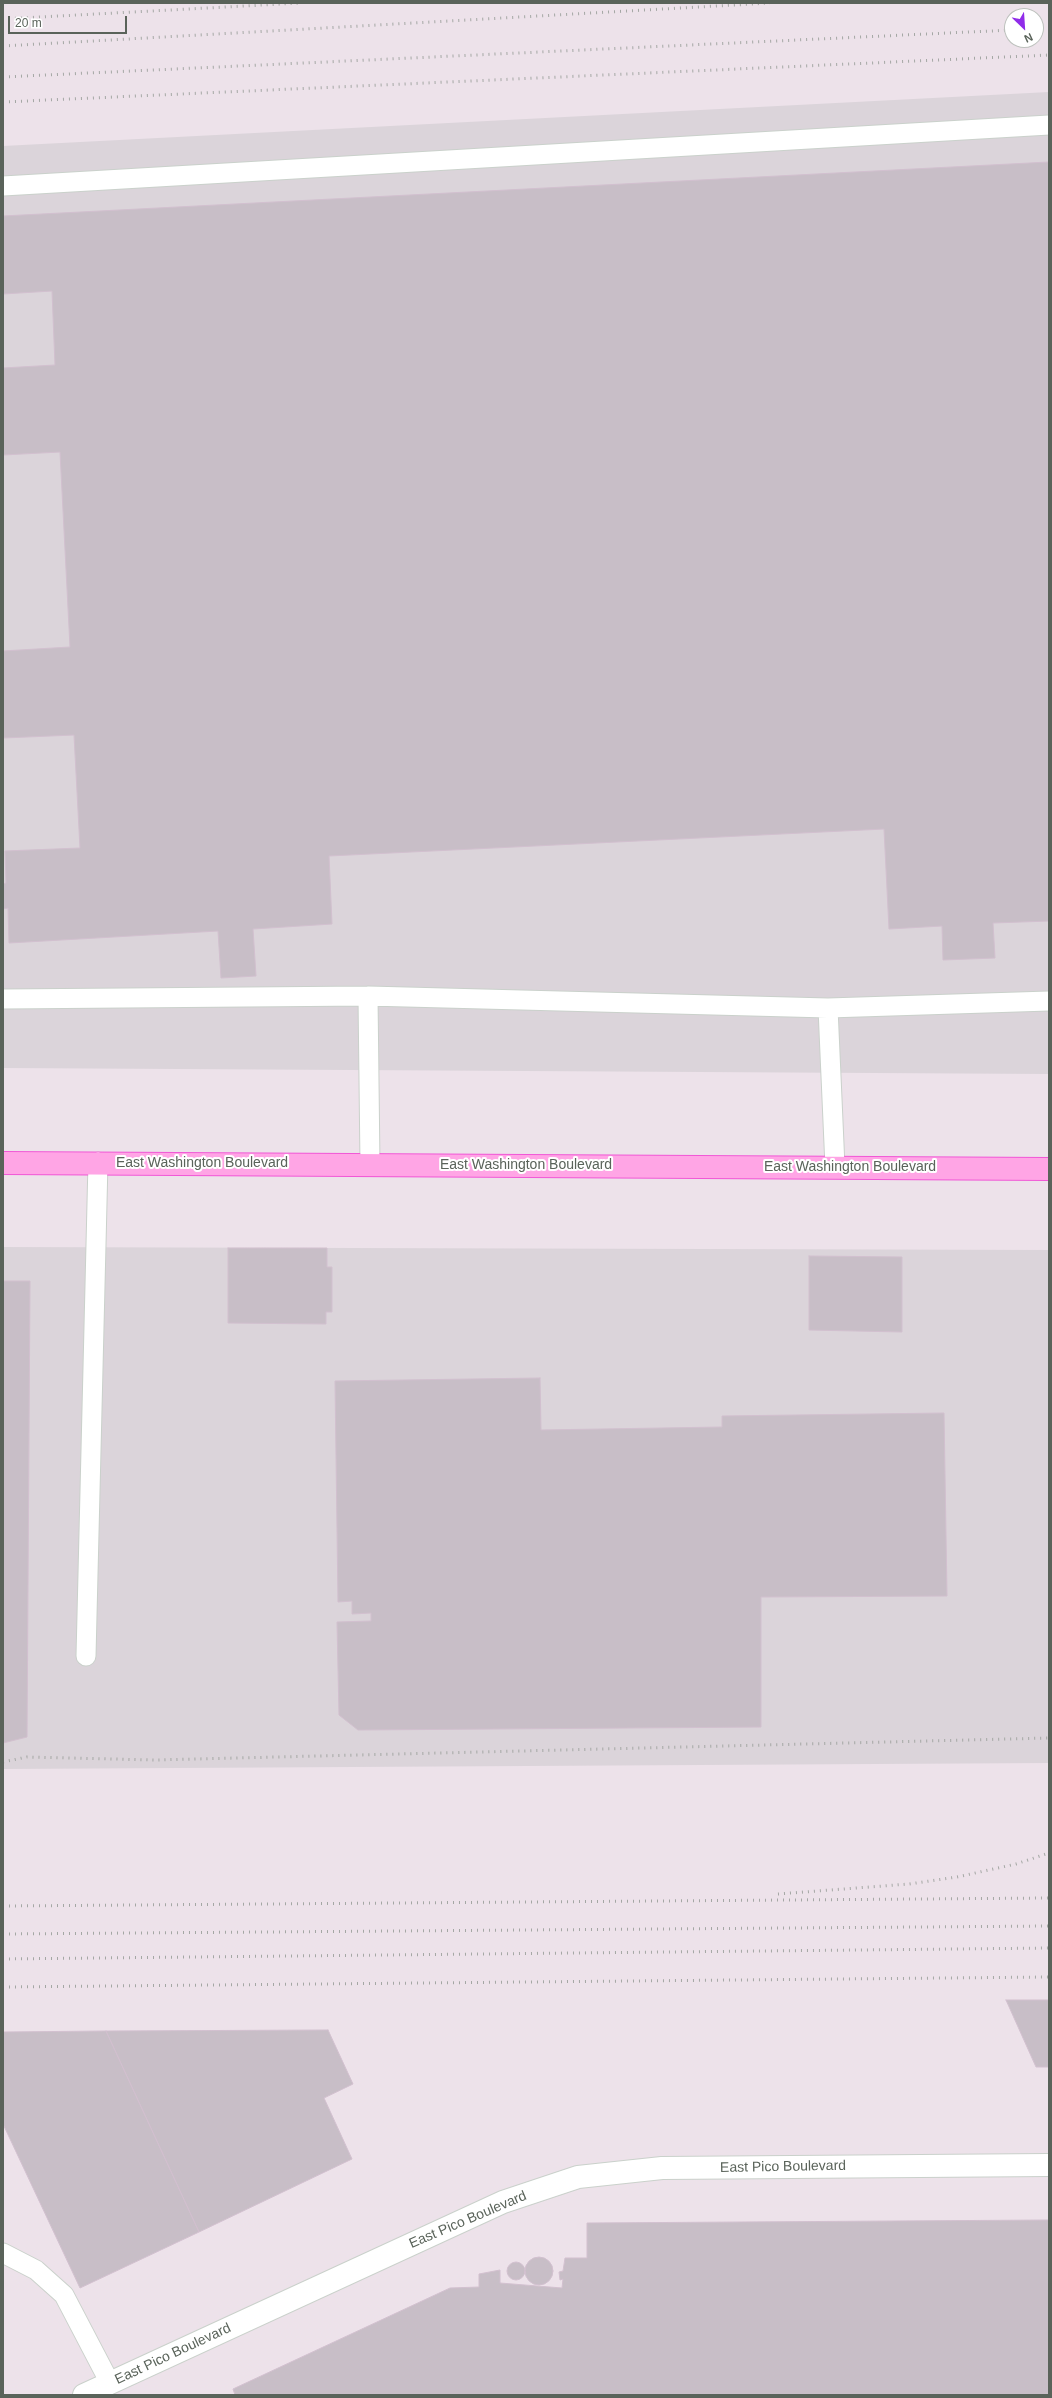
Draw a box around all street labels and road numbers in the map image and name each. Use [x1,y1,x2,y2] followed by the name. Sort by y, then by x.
[116,1155,288,1171] street label: East Washington Boulevard
[440,1157,612,1173] street label: East Washington Boulevard
[764,1159,936,1175] street label: East Washington Boulevard
[720,2158,846,2176] street label: East Pico Boulevard
[407,2188,529,2252] street label: East Pico Boulevard
[112,2320,234,2388] street label: East Pico Boulevard

